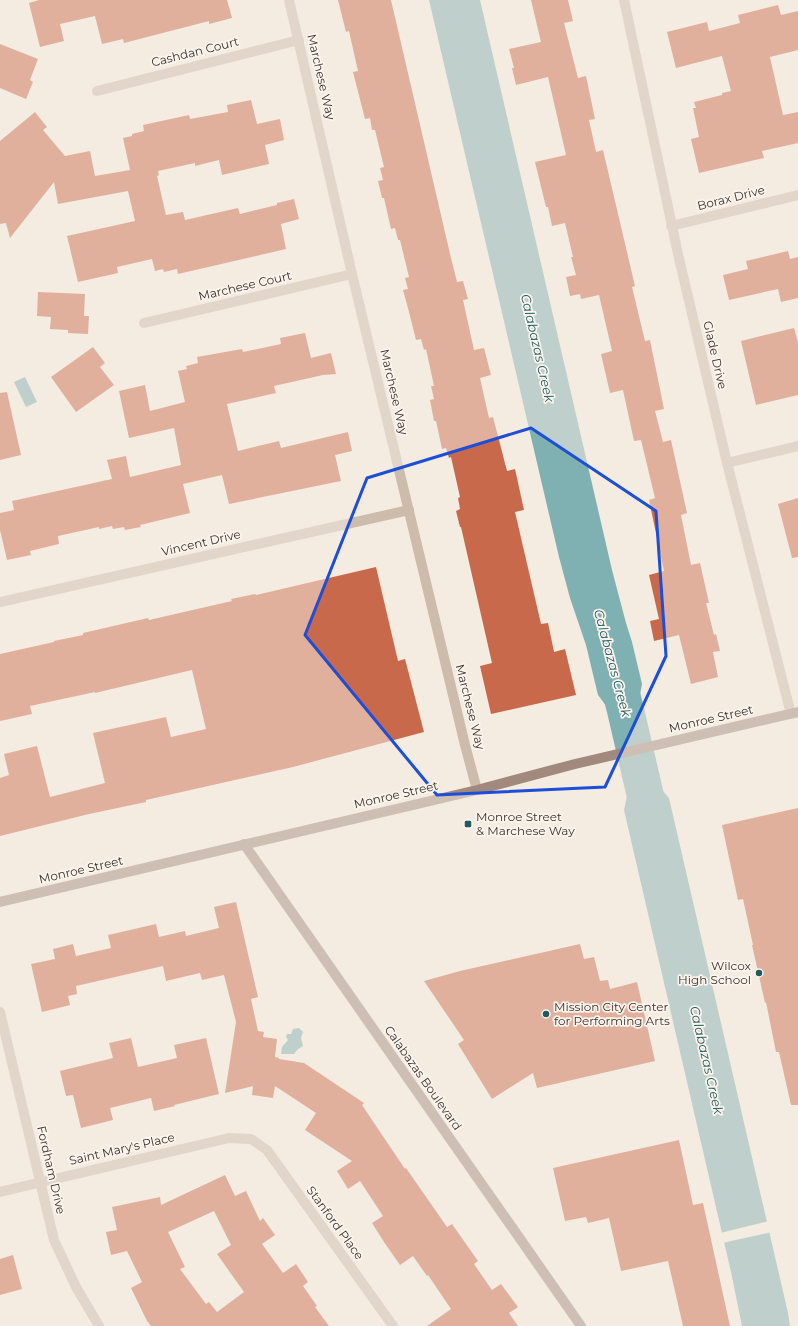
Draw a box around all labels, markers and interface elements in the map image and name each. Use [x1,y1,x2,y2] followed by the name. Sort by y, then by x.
[150,33,240,70] street label: Cashdan Court
[304,33,339,122] street label: Marchese Way
[696,182,766,213] street label: Borax Drive
[197,267,293,304] street label: Marchese Court
[518,292,559,405] water label: Calabazas Creek
[700,319,731,390] street label: Glade Drive
[377,348,412,437] street label: Marchese Way
[160,526,242,559] street label: Vincent Drive
[591,607,635,720] water label: Calabazas Creek
[453,663,488,752] street label: Marchese Way
[667,702,755,735] street label: Monroe Street
[352,778,440,811] street label: Monroe Street
[476,809,575,838] place label: Monroe Street & Marchese Way
[463,819,473,829] marker: Monroe Street & Marchese Way
[37,853,125,886] street label: Monroe Street
[678,958,752,987] place label: Wilcox High School
[754,968,764,978] marker: Wilcox High School
[554,999,670,1028] place label: Mission City Center for Performing Arts
[687,1004,728,1117] water label: Calabazas Creek
[541,1009,551,1019] marker: Mission City Center for Performing Arts
[382,1022,465,1133] street label: Calabazas Boulevard
[34,1124,69,1216] street label: Fordham Drive
[68,1129,176,1168] street label: Saint Mary's Place
[304,1183,367,1262] street label: Stanford Place

